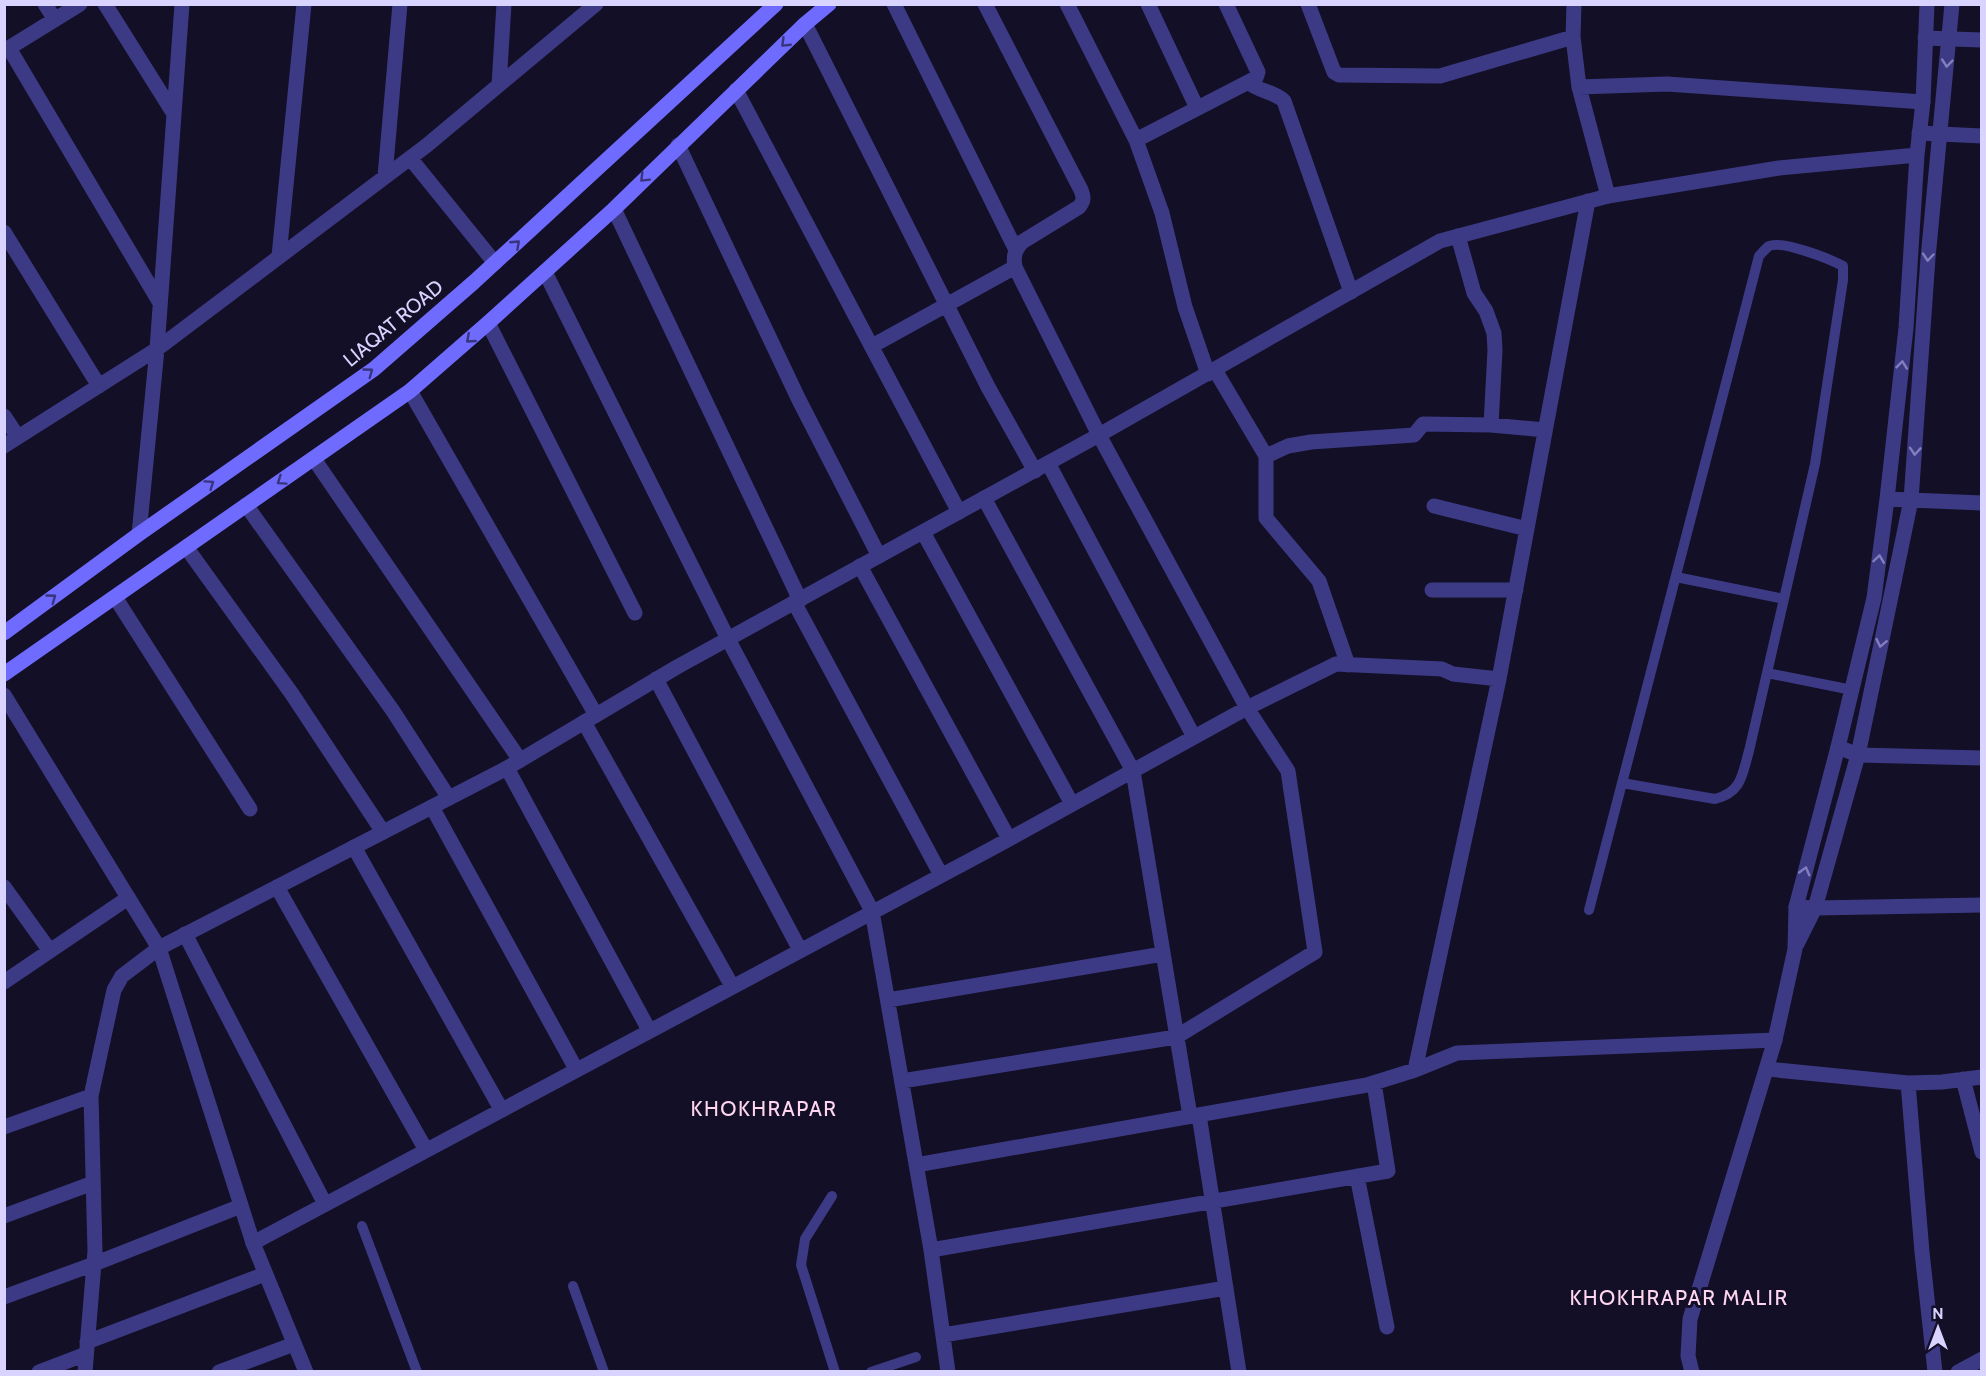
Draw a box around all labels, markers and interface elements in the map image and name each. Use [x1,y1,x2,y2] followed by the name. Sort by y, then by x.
[781,36,792,47] one-way arrow
[1941,58,1954,67] one-way arrow
[641,171,652,182] one-way arrow
[509,240,520,251] one-way arrow
[1922,252,1935,261] one-way arrow
[338,274,448,372] street label: LIAQAT ROAD
[466,332,477,343] one-way arrow
[1895,361,1908,370] one-way arrow
[363,368,374,379] one-way arrow
[1908,447,1921,456] one-way arrow
[277,474,288,485] one-way arrow
[203,480,214,491] one-way arrow
[1872,554,1885,563] one-way arrow
[45,595,56,606] one-way arrow
[1876,638,1889,648] one-way arrow
[1798,866,1811,876] one-way arrow
[691,1096,837,1121] district label: KHOKHRAPAR
[1569,1285,1789,1310] district label: KHOKHRAPAR MALIR
[1908,1298,1968,1358] north arrow
[1932,1304,1944,1323] text: N

